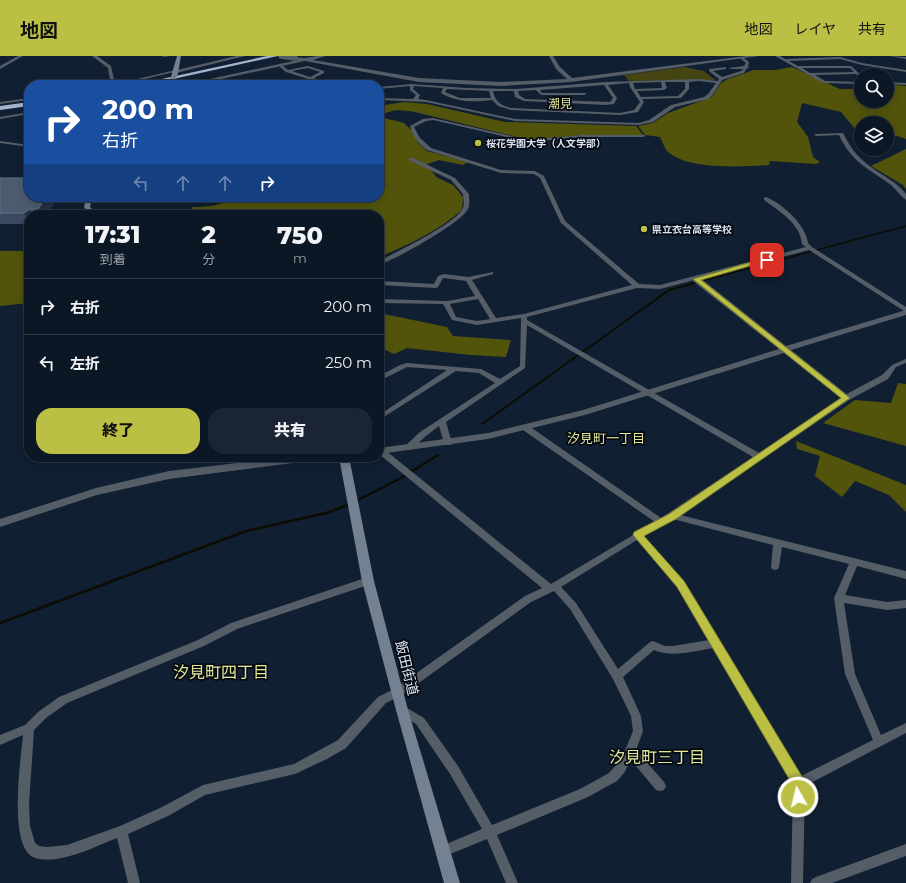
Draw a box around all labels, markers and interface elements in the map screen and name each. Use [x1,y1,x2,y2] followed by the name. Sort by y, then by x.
[20,19,58,42] text: 地図
[744,20,772,38] text: 地図
[794,20,836,38] text: レイヤ
[858,20,886,38] text: 共有
[854,68,894,156] map controls
[854,68,894,108] button: search
[102,92,194,126] text: 200 m
[36,96,88,148] icon: right
[548,96,572,111] district label: 潮見
[854,116,894,156] button: layers
[102,130,138,152] text: 右折
[486,137,606,150] place label: 桜花学園大学（人文学部）
[473,138,483,148] marker: 桜花学園大学（人文学部）
[130,172,152,194] icon: left
[172,172,194,194] icon: ahead
[214,172,236,194] icon: ahead
[256,172,278,194] icon: right
[85,220,141,249] text: 17:31
[202,220,216,249] text: 2
[277,221,323,250] text: 750
[652,223,732,236] place label: 県立衣台高等学校
[639,224,649,234] marker: 県立衣台高等学校
[750,243,784,277] pin
[756,249,778,271] icon: arrive
[293,250,307,266] text: m
[100,251,126,267] text: 到着
[202,251,215,267] text: 分
[36,296,58,318] icon: right
[324,297,372,316] text: 200 m
[70,298,100,317] text: 右折
[36,352,58,374] icon: left
[325,353,372,372] text: 250 m
[70,354,100,373] text: 左折
[36,408,200,454] button: 終了
[208,408,372,454] button: 共有
[567,430,645,446] district label: 汐見町一丁目
[391,639,423,697] street label: 飯田街道
[173,663,269,682] district label: 汐見町四丁目
[609,748,705,767] district label: 汐見町三丁目
[777,776,819,818] position arrow

